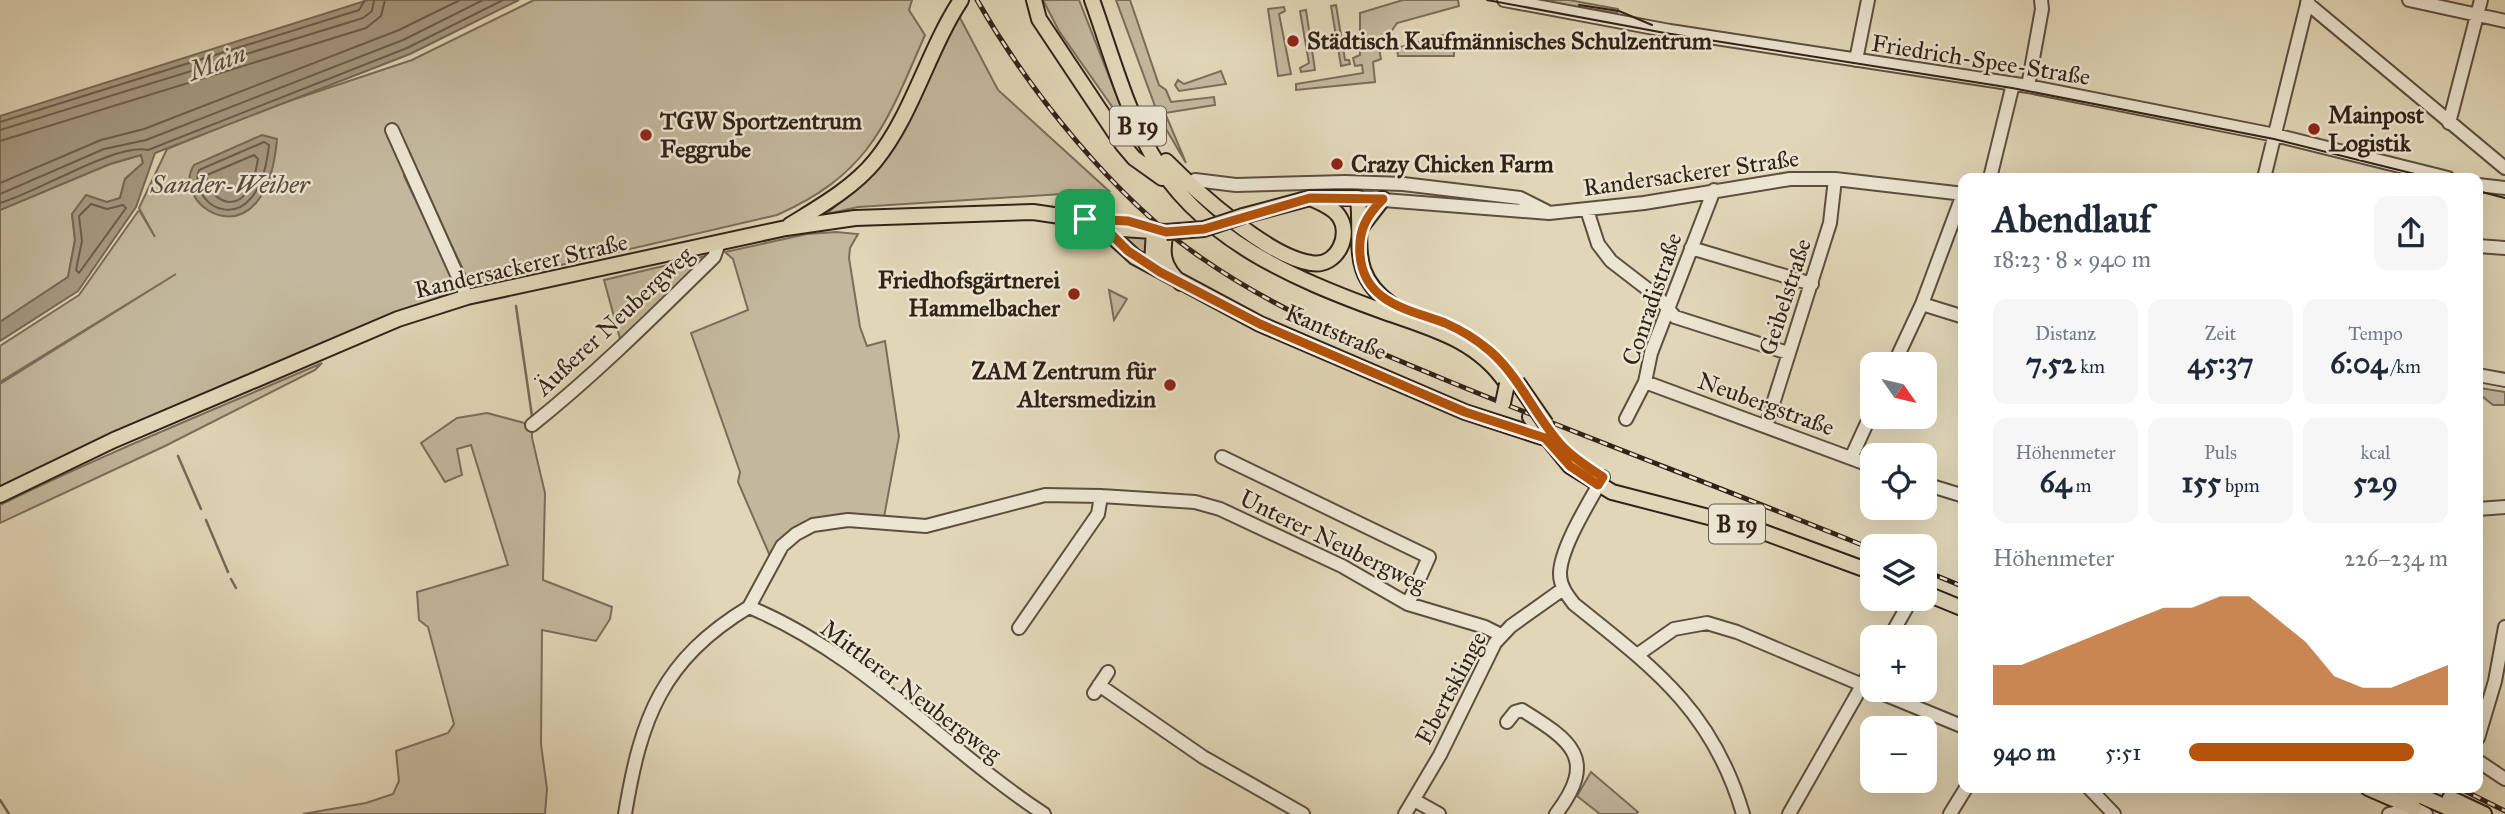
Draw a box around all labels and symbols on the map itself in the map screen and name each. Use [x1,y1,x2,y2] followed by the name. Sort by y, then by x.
[1307,26,1713,56] place label: Städtisch Kaufmännisches Schulzentrum
[1870,28,2092,92] street label: Friedrich-Spee-Straße
[1285,33,1301,49] marker: Städtisch Kaufmännisches Schulzentrum
[181,37,251,88] water label: Main
[2328,100,2425,158] place label: Mainpost Logistik
[659,106,863,164] place label: TGW Sportzentrum Feggrube
[1110,106,1166,146] road number: B 19
[2306,121,2322,137] marker: Mainpost Logistik
[638,127,654,143] marker: TGW Sportzentrum Feggrube
[1581,143,1801,203] street label: Randersackerer Straße
[1351,149,1555,179] place label: Crazy Chicken Farm
[1329,156,1345,172] marker: Crazy Chicken Farm
[149,168,311,200] water label: Sander-Weiher
[1055,189,1115,249] pin
[411,227,631,305] street label: Randersackerer Straße
[1615,229,1689,369] street label: Conradistraße
[1752,235,1818,359] street label: Geibelstraße
[528,239,700,403] street label: Äußerer Neubergweg
[878,265,1061,323] place label: Friedhofsgärtnerei Hammelbacher
[1066,286,1082,302] marker: Friedhofsgärtnerei Hammelbacher
[1281,297,1391,367] street label: Kantstraße
[1860,352,1937,429] north arrow
[971,356,1157,414] place label: ZAM Zentrum für Altersmedizin
[1693,365,1839,443] street label: Neubergstraße
[1162,377,1178,393] marker: ZAM Zentrum für Altersmedizin
[1235,483,1432,600] street label: Unterer Neubergweg
[1709,504,1765,544] road number: B 19
[814,613,1008,769] street label: Mittlerer Neubergweg
[1409,626,1493,750] street label: Ebertsklinge

